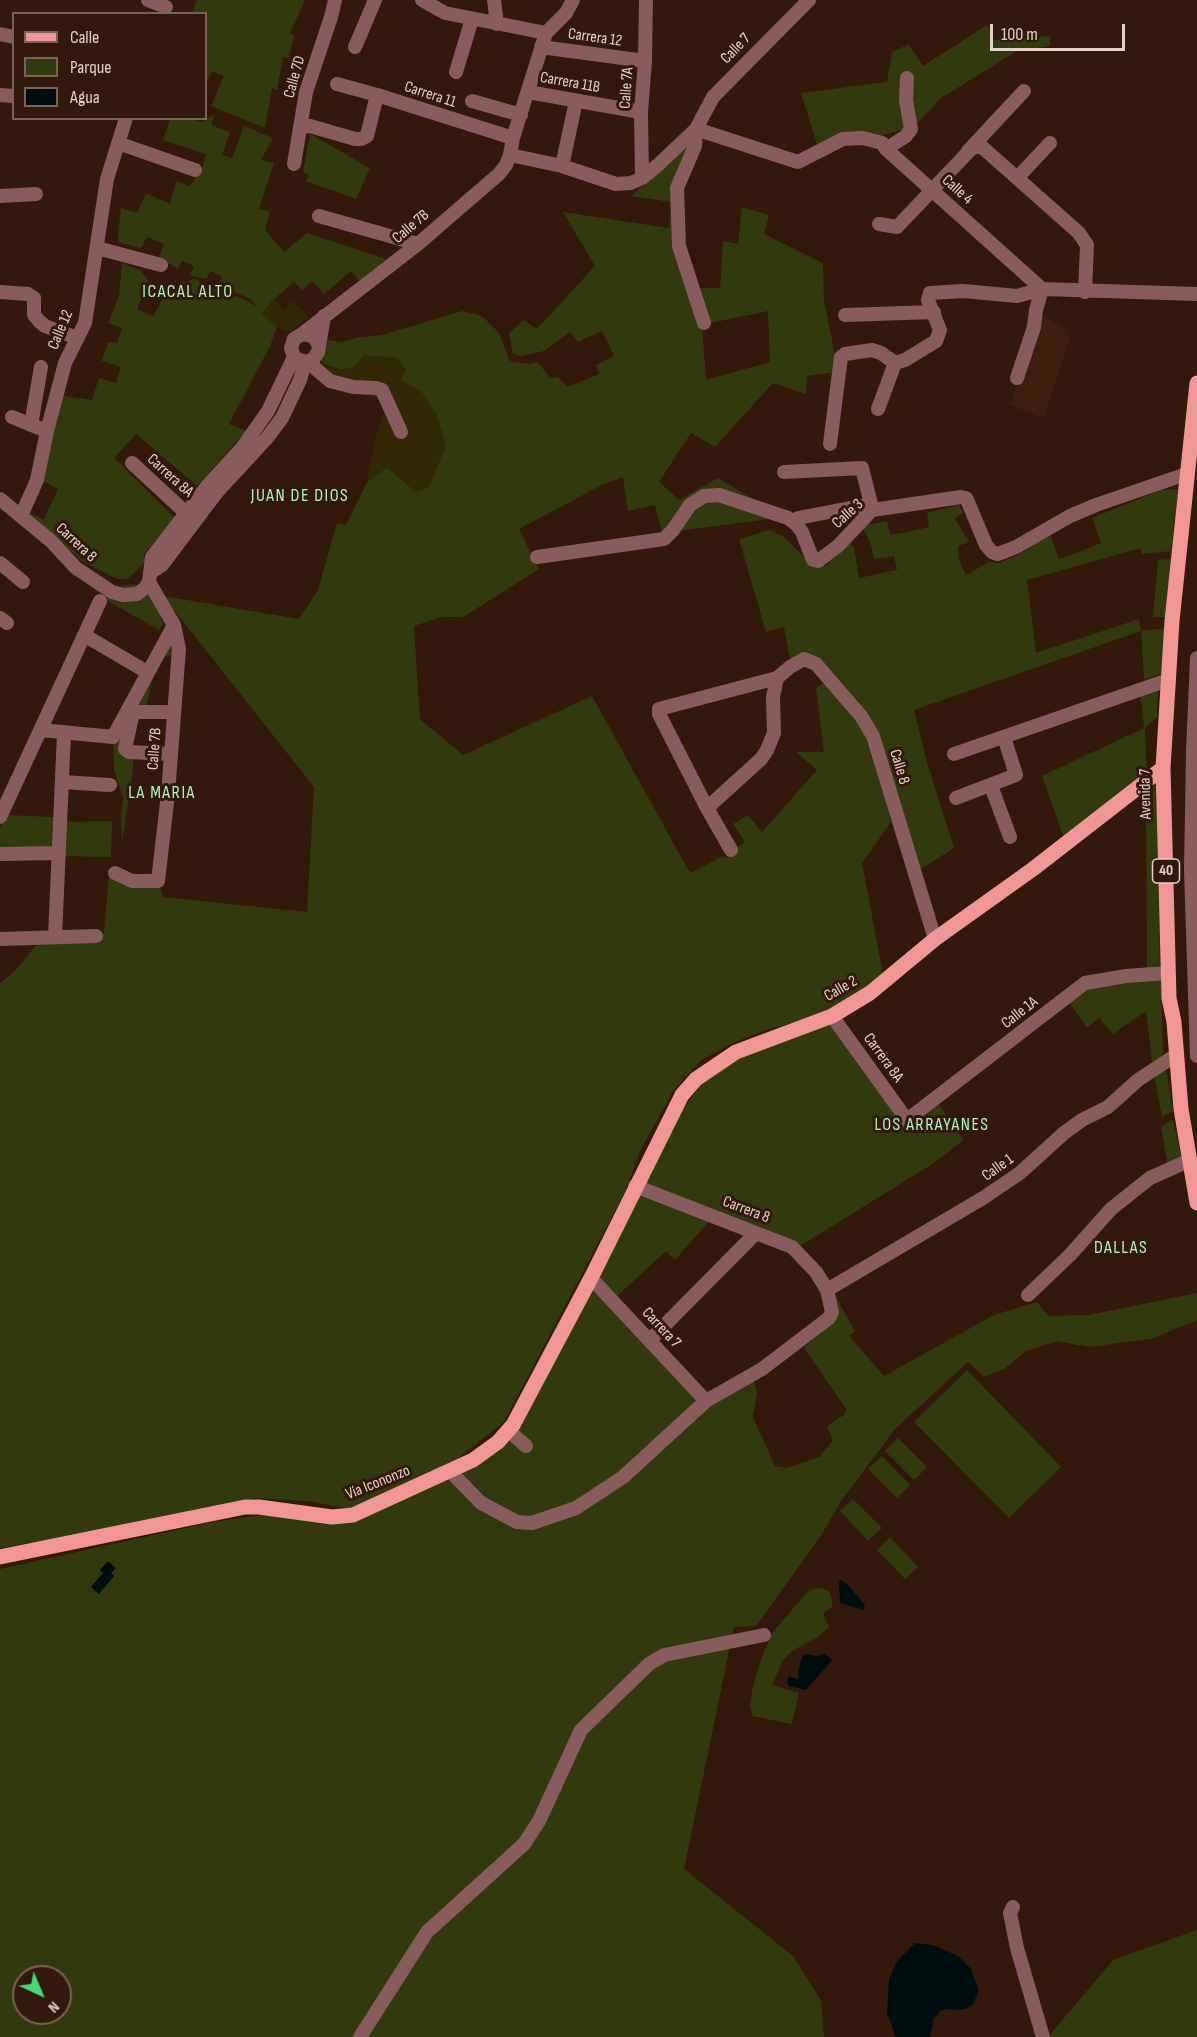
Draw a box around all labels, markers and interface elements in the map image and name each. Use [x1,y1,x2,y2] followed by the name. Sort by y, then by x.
[12,12,207,120] legend
[993,12,1128,50] scale bar
[1001,24,1038,45] text: 100 m
[567,25,623,51] street label: Carrera 12
[70,27,99,48] text: Calle
[717,30,755,68] street label: Calle 7
[280,54,310,100] street label: Calle 7D
[70,57,111,78] text: Parque
[616,67,638,109] street label: Calle 7A
[539,68,601,98] street label: Carrera 11B
[402,78,458,112] street label: Carrera 11
[70,87,100,108] text: Agua
[937,171,977,209] street label: Calle 4
[389,206,433,248] street label: Calle 7B
[142,281,234,303] district label: ICACAL ALTO
[44,307,78,353] street label: Calle 12
[143,450,197,502] street label: Carrera 8A
[251,485,349,507] district label: JUAN DE DIOS
[828,495,868,533] street label: Calle 3
[52,519,100,567] street label: Carrera 8
[144,727,166,771] street label: Calle 7B
[885,747,913,787] street label: Calle 8
[1136,768,1156,820] street label: Avenida 7
[128,782,196,804] district label: LA MARIA
[1152,859,1180,883] road number: 40
[821,972,861,1006] street label: Calle 2
[998,993,1042,1033] street label: Calle 1A
[859,1030,907,1086] street label: Carrera 8A
[874,1114,990,1136] district label: LOS ARRAYANES
[979,1150,1017,1186] street label: Calle 1
[720,1192,772,1228] street label: Carrera 8
[1094,1237,1148,1259] district label: DALLAS
[637,1304,685,1352] street label: Carrera 7
[343,1461,413,1505] street label: Vía Icononzo
[12,1965,72,2025] north arrow
[44,1997,63,2017] text: N

